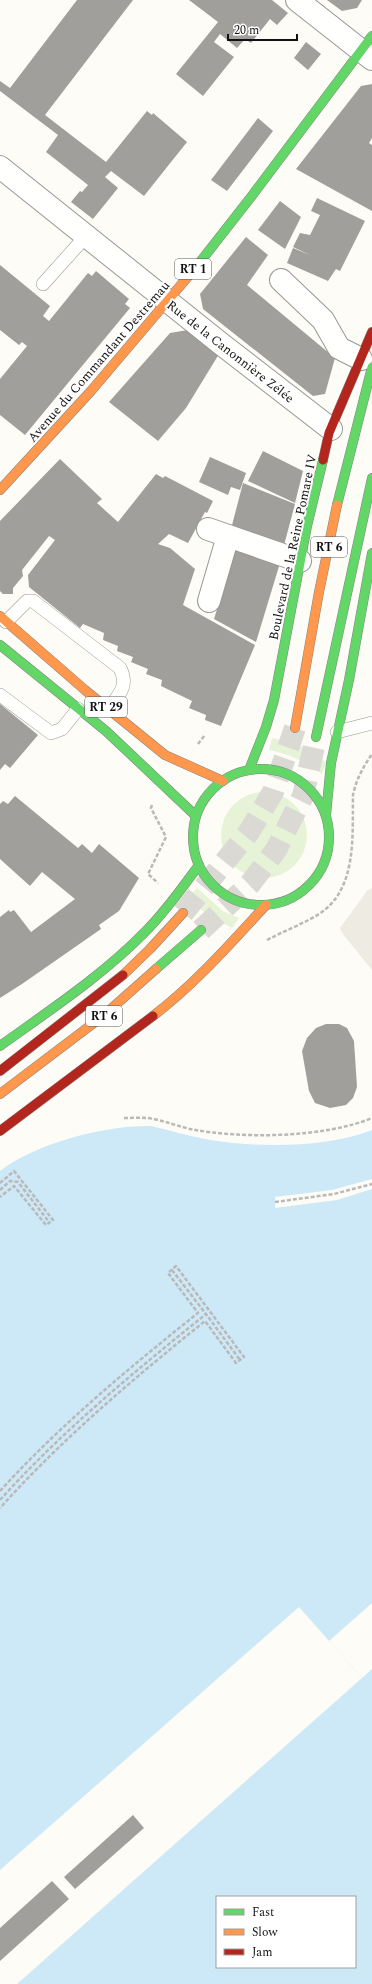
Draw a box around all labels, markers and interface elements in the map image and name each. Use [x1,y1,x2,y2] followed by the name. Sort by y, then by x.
[228,16,297,42] scale bar
[234,21,259,40] text: 20 m
[175,259,211,279] road number: RT 1
[23,276,175,447] street label: Avenue du Commandant Destremau
[162,296,298,408] street label: Rue de la Canonnière Zélée
[263,452,323,642] street label: Boulevard de la Reine Pomare IV
[311,537,347,557] road number: RT 6
[85,697,127,717] road number: RT 29
[86,1006,122,1026] road number: RT 6
[216,1896,356,1968] legend
[252,1903,274,1922] text: Fast
[252,1923,278,1942] text: Slow
[252,1943,273,1962] text: Jam

